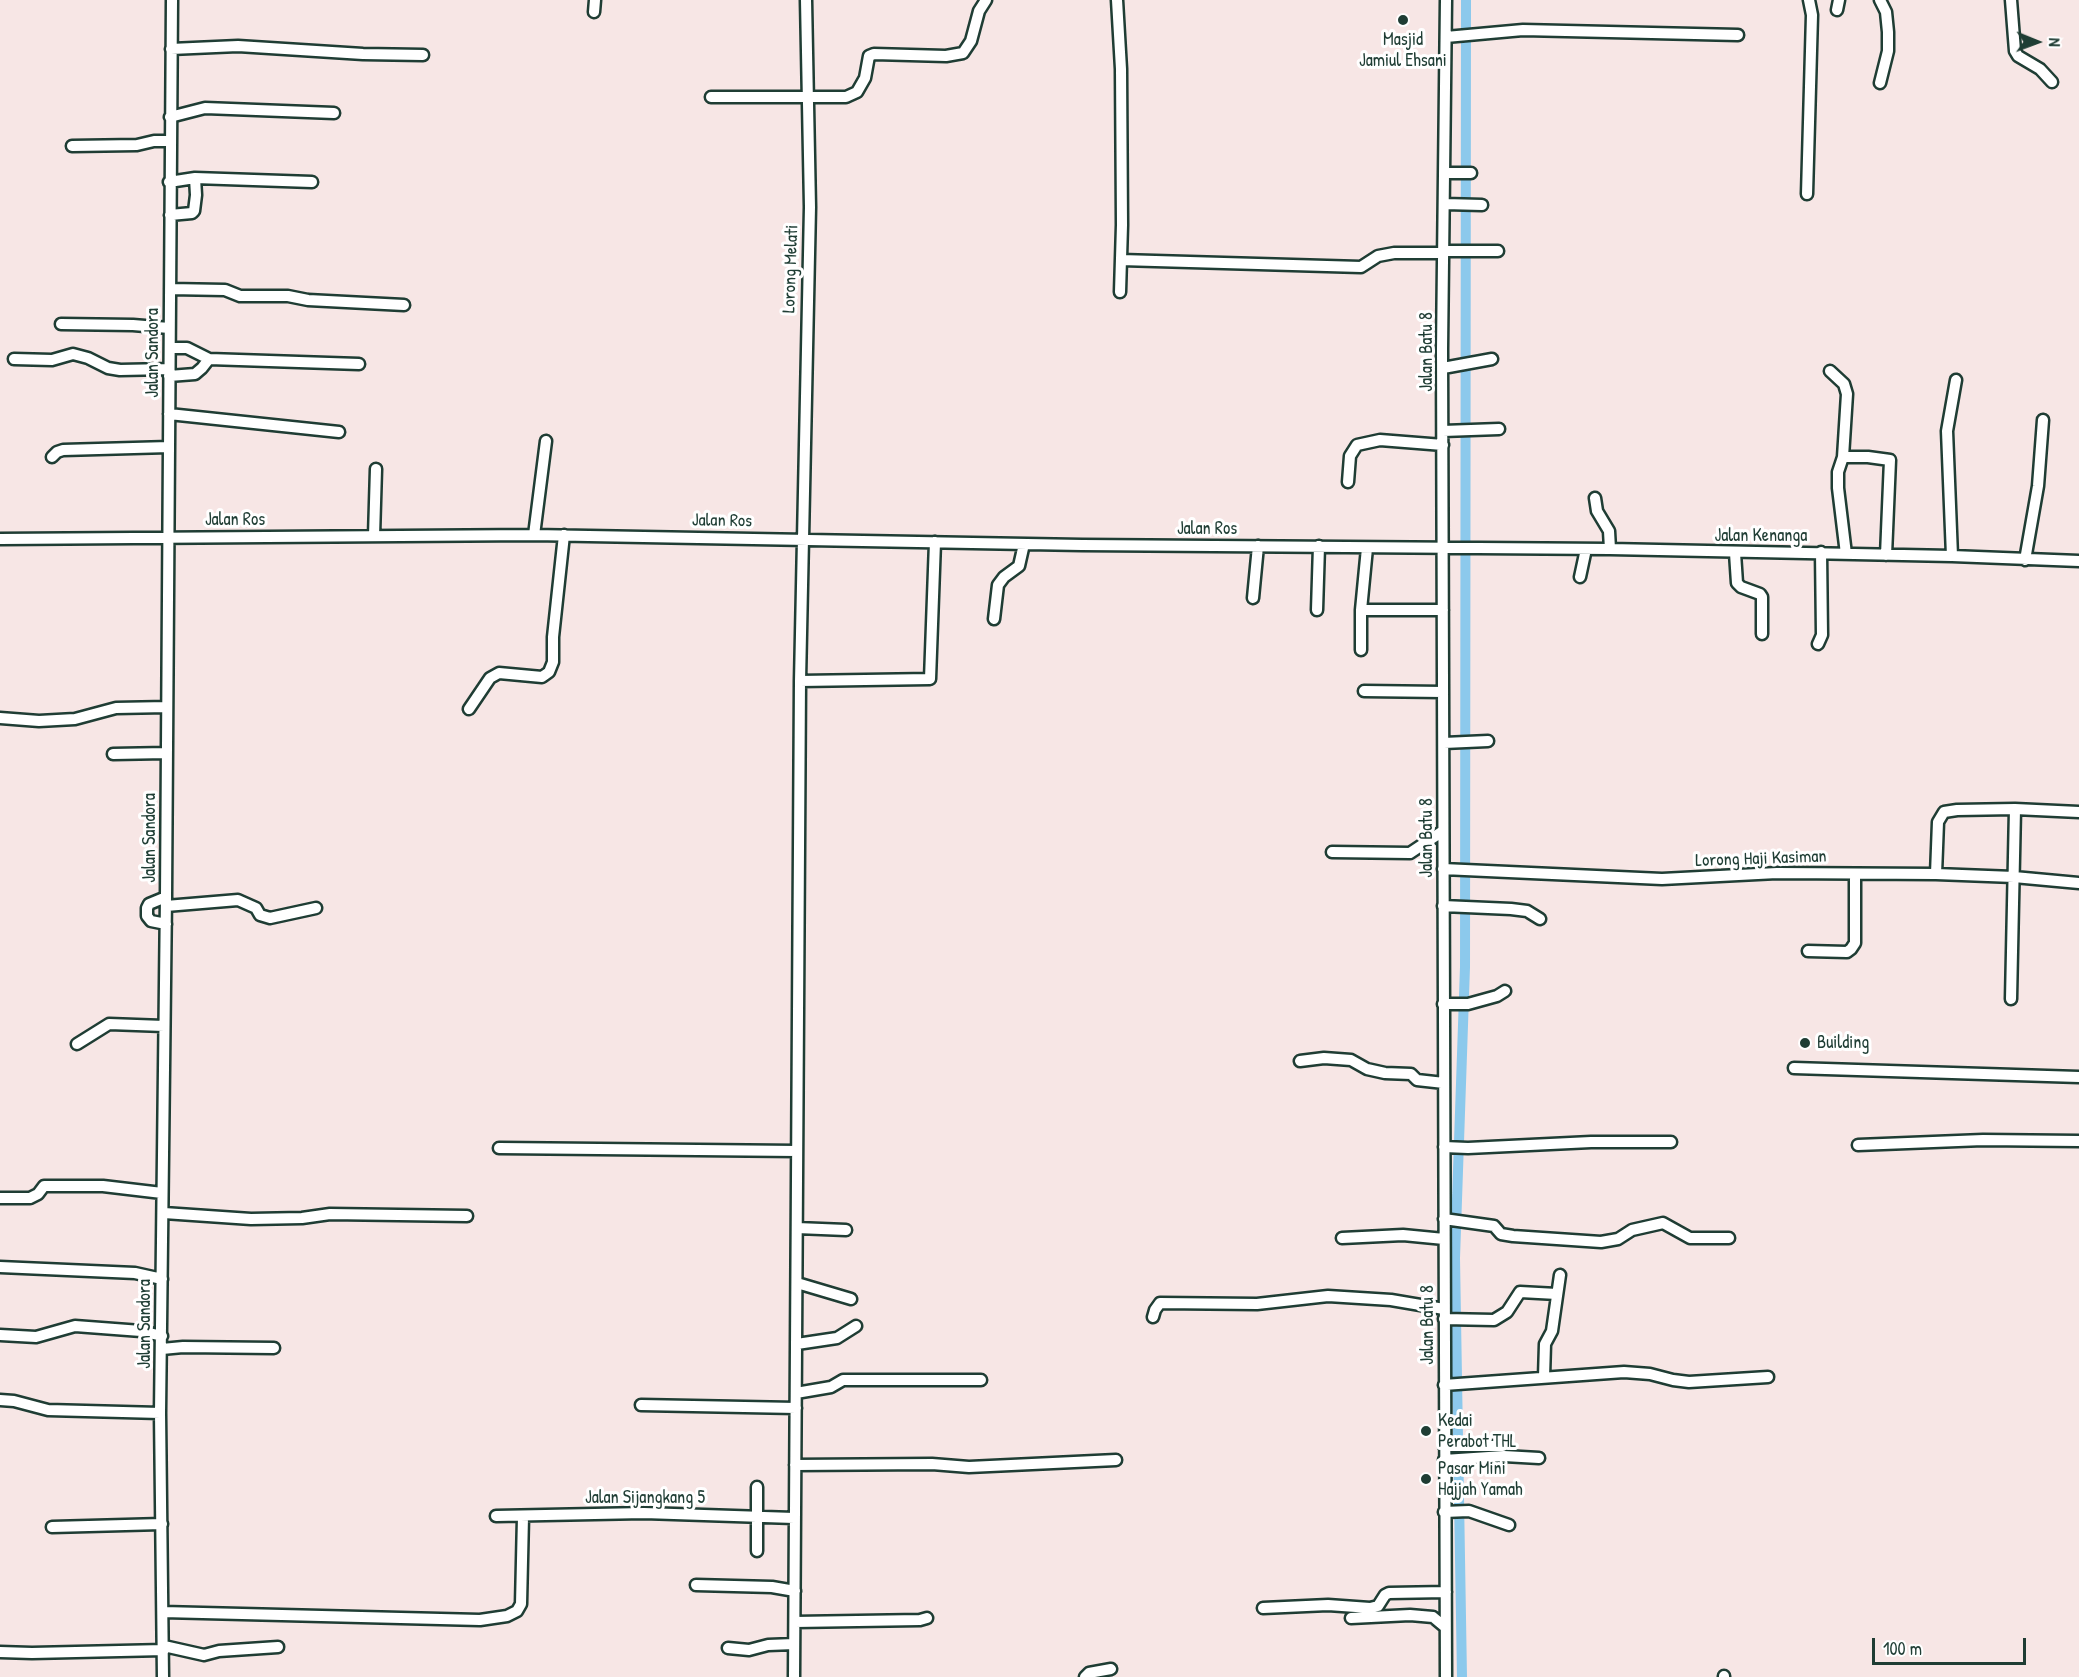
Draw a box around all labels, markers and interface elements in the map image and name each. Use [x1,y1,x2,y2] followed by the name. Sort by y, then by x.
[2007,12,2067,72] north arrow
[1396,13,1410,27] marker: Masjid Jamiul Ehsani
[1359,29,1447,72] place label: Masjid Jamiul Ehsani
[2044,38,2066,47] text: N
[779,224,803,314] street label: Lorong Melati
[142,308,164,398] street label: Jalan Sandora
[1416,312,1438,392] street label: Jalan Batu 8
[205,509,265,531] street label: Jalan Ros
[692,510,752,532] street label: Jalan Ros
[1177,518,1237,540] street label: Jalan Ros
[1715,525,1807,547] street label: Jalan Kenanga
[139,793,161,883] street label: Jalan Sandora
[1416,798,1438,878] street label: Jalan Batu 8
[1695,846,1827,872] street label: Lorong Haji Kasiman
[1817,1032,1869,1054] place label: Building
[1798,1036,1812,1050] marker: Building
[134,1279,156,1369] street label: Jalan Sandora
[1417,1285,1439,1365] street label: Jalan Batu 8
[1438,1410,1516,1452] place label: Kedai Perabot THL
[1419,1424,1433,1438] marker: Kedai Perabot THL
[1438,1458,1523,1500] place label: Pasar Mini Hajjah Yamah
[1419,1472,1433,1486] marker: Pasar Mini Hajjah Yamah
[585,1487,705,1509] street label: Jalan Sijangkang 5
[1875,1626,2030,1664] scale bar
[1883,1636,1922,1661] text: 100 m

